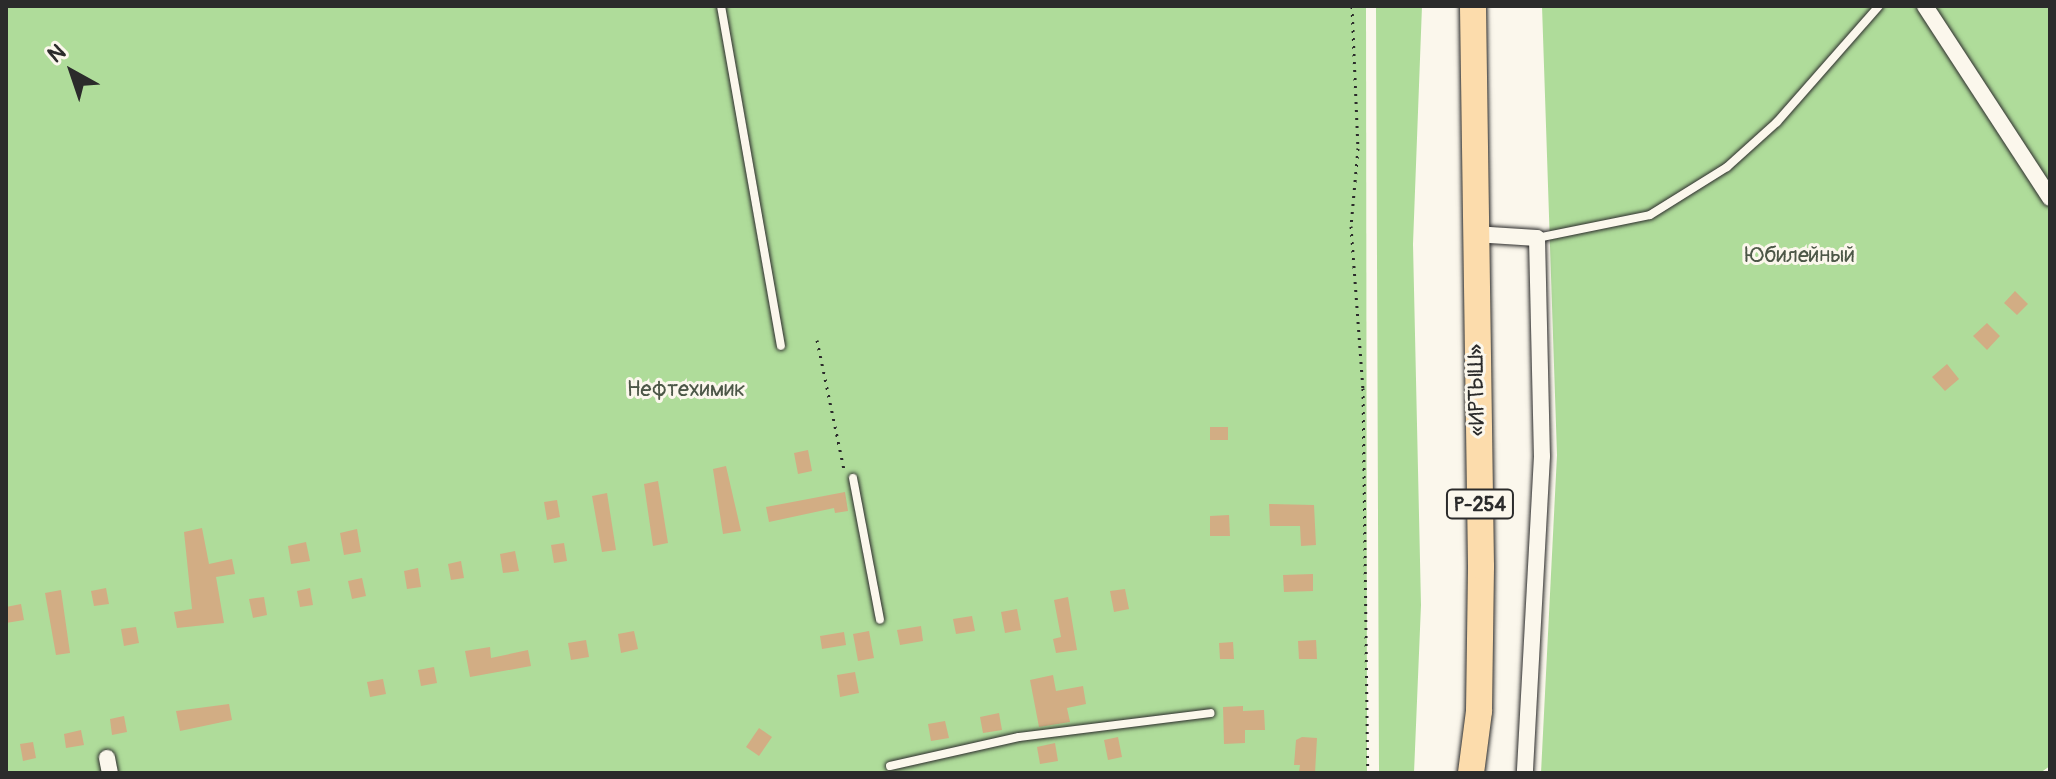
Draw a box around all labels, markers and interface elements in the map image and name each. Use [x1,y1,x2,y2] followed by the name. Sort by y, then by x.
[32,32,112,112] north arrow
[42,38,71,69] text: N
[1745,243,1855,269] park label: Юбилейный
[1463,344,1491,436] street label: «ИРТЫШ»
[627,377,745,403] park label: Нефтехимик
[1444,488,1516,520] road number: Р-254

